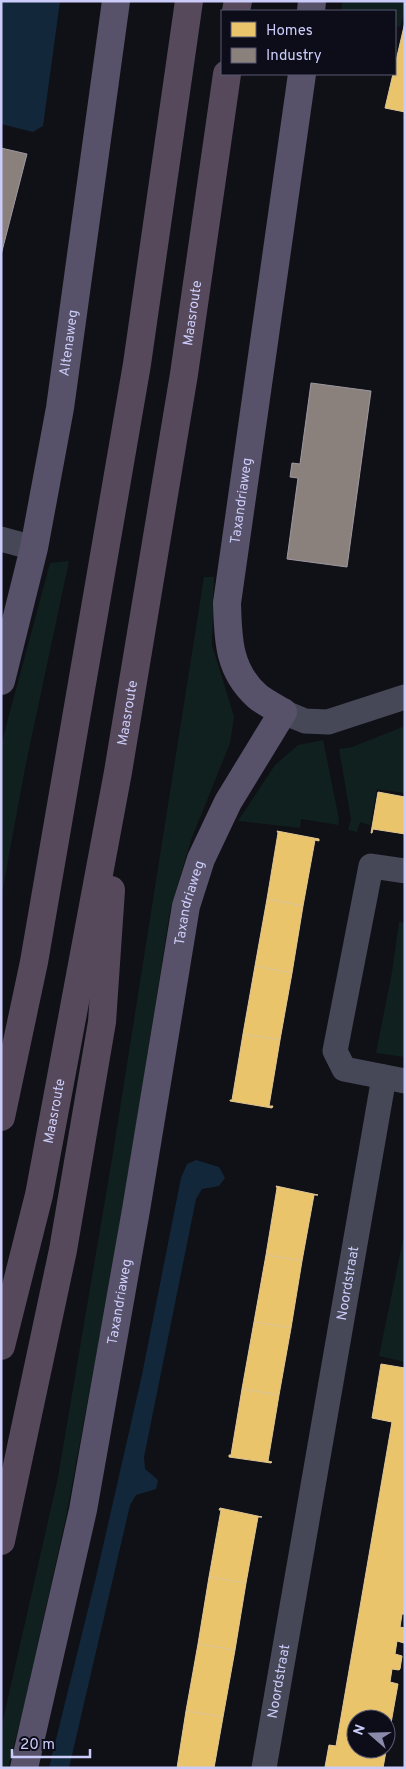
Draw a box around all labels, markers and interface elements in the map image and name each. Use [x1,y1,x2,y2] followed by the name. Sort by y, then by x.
[221,10,396,75] legend
[266,22,313,41] text: Homes
[266,47,322,66] text: Industry
[180,279,206,347] street label: Maasroute
[56,309,82,377] street label: Altenaweg
[227,457,256,545] street label: Taxandriaweg
[114,679,142,747] street label: Maasroute
[171,859,208,947] street label: Taxandriaweg
[40,1077,69,1145] street label: Maasroute
[333,1245,363,1322] street label: Noordstraat
[104,1258,136,1346] street label: Taxandriaweg
[264,1643,294,1720] street label: Noordstraat
[346,1709,396,1759] north arrow
[350,1722,370,1738] text: N
[12,1726,90,1758] scale bar
[20,1736,55,1755] text: 20 m

